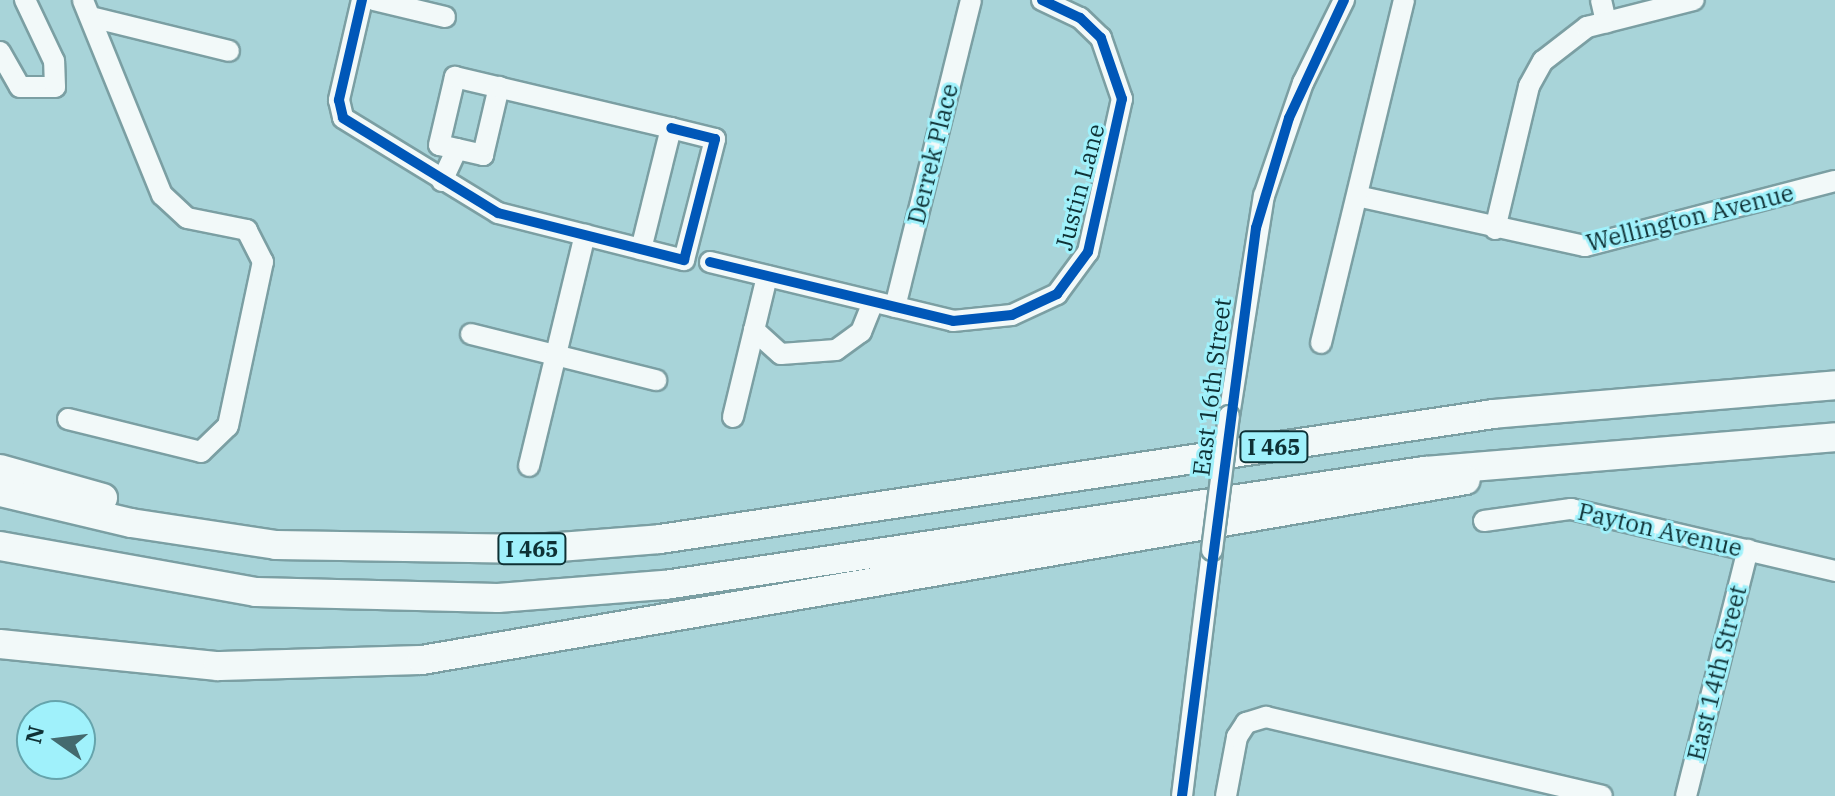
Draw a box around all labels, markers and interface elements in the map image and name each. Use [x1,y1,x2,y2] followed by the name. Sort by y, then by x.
[902,81,964,227] street label: Derrek Place
[1049,121,1111,253] street label: Justin Lane
[1583,178,1797,258] street label: Wellington Avenue
[1187,296,1237,478] street label: East 16th Street
[1238,429,1310,465] road number: I 465
[1575,497,1745,563] street label: Payton Avenue
[496,531,568,567] road number: I 465
[1681,583,1753,763] street label: East 14th Street
[16,700,96,780] north arrow
[18,723,50,747] text: N

